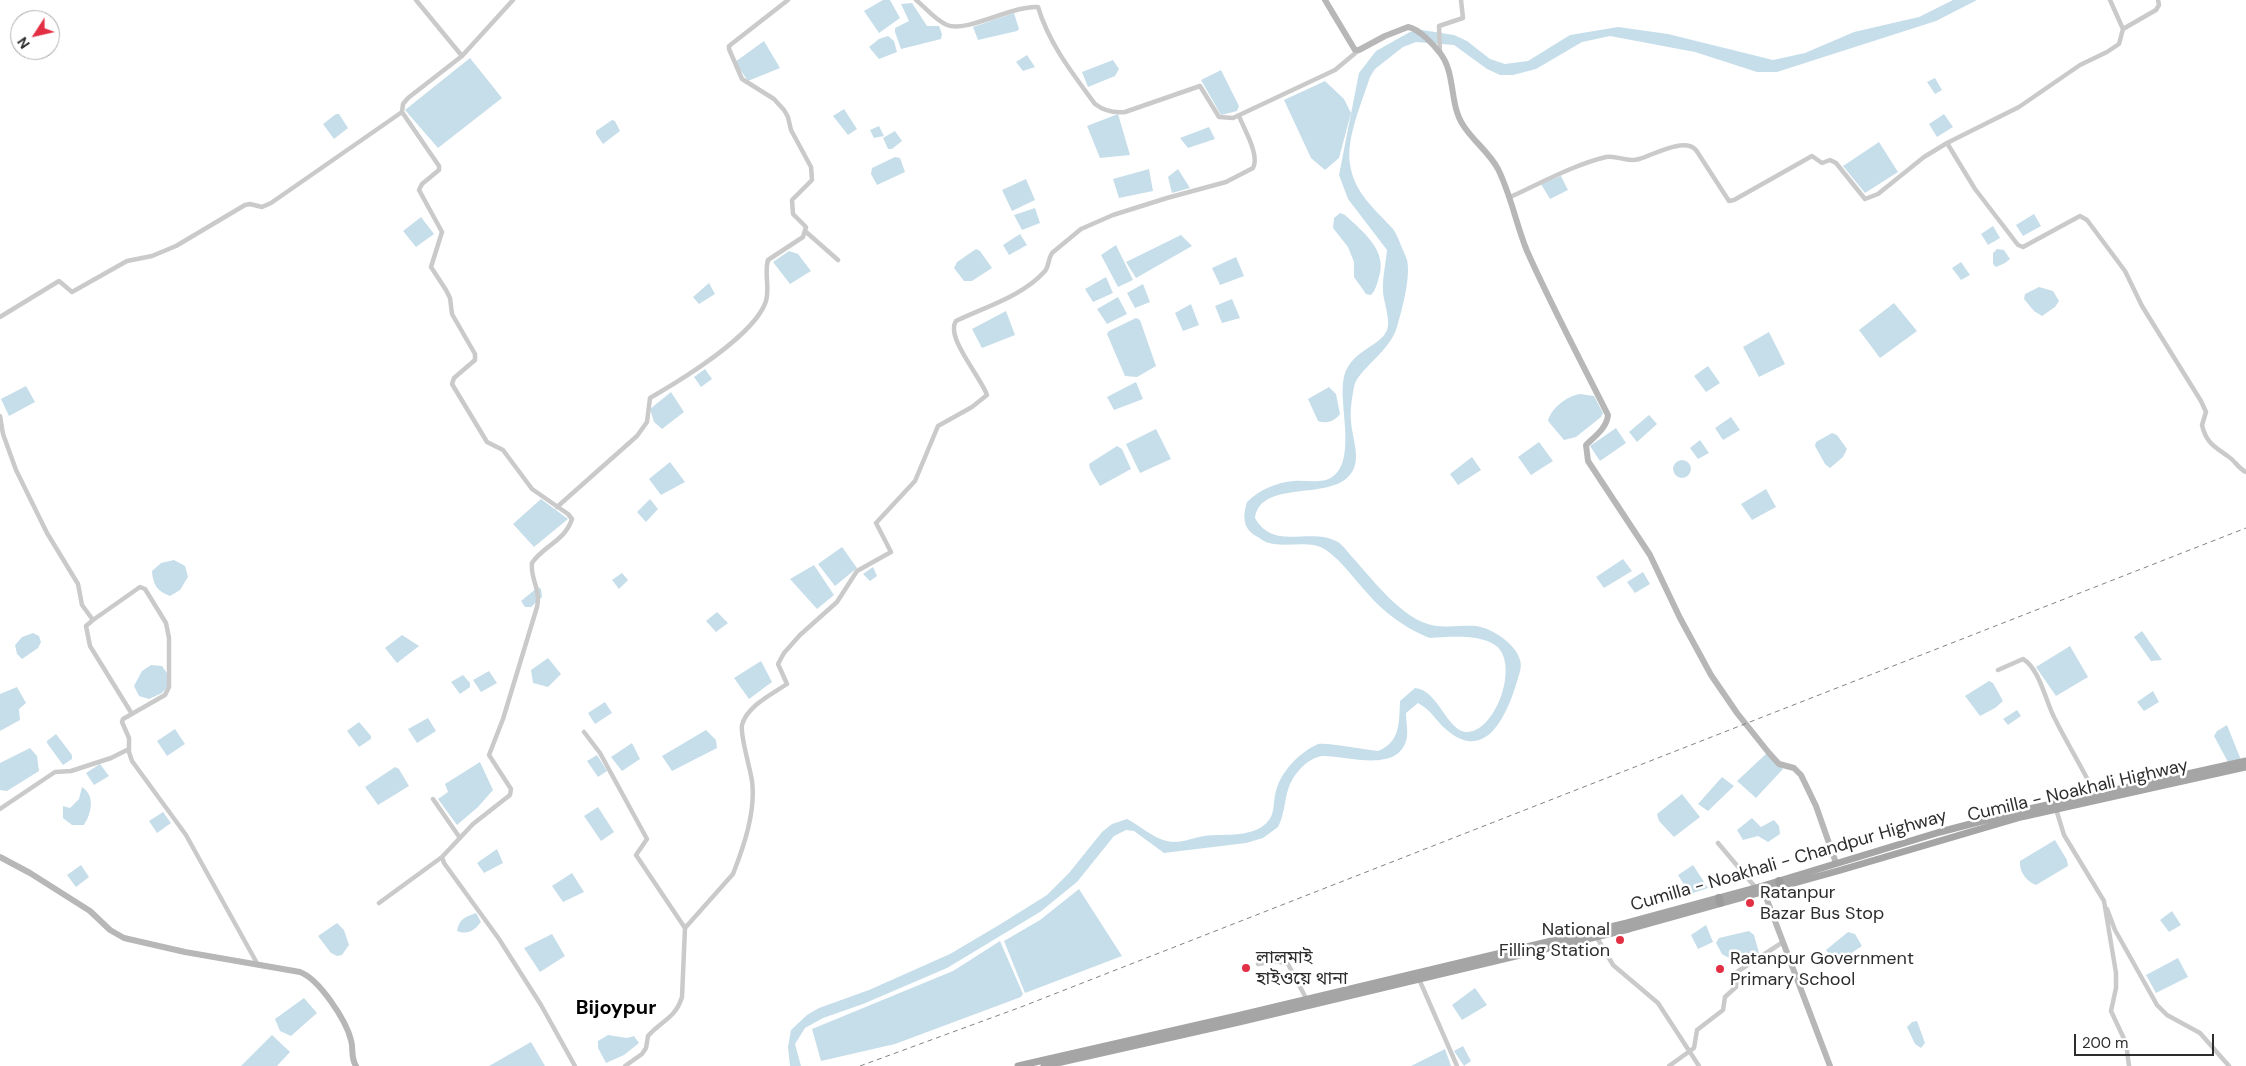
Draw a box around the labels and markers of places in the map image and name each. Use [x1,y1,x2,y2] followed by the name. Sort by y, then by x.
[1760,882,1884,924] place label: Ratanpur Bazar Bus Stop
[1744,897,1756,909] marker: Ratanpur Bazar Bus Stop
[1499,919,1610,962] place label: National Filling Station
[1614,934,1626,946] marker: National Filling Station
[1256,947,1348,990] place label: লালমাই হাইওয়ে থানা
[1730,948,1914,991] place label: Ratanpur Government Primary School
[1240,962,1252,974] marker: লালমাই হাইওয়ে থানা
[1714,963,1726,975] marker: Ratanpur Government Primary School

